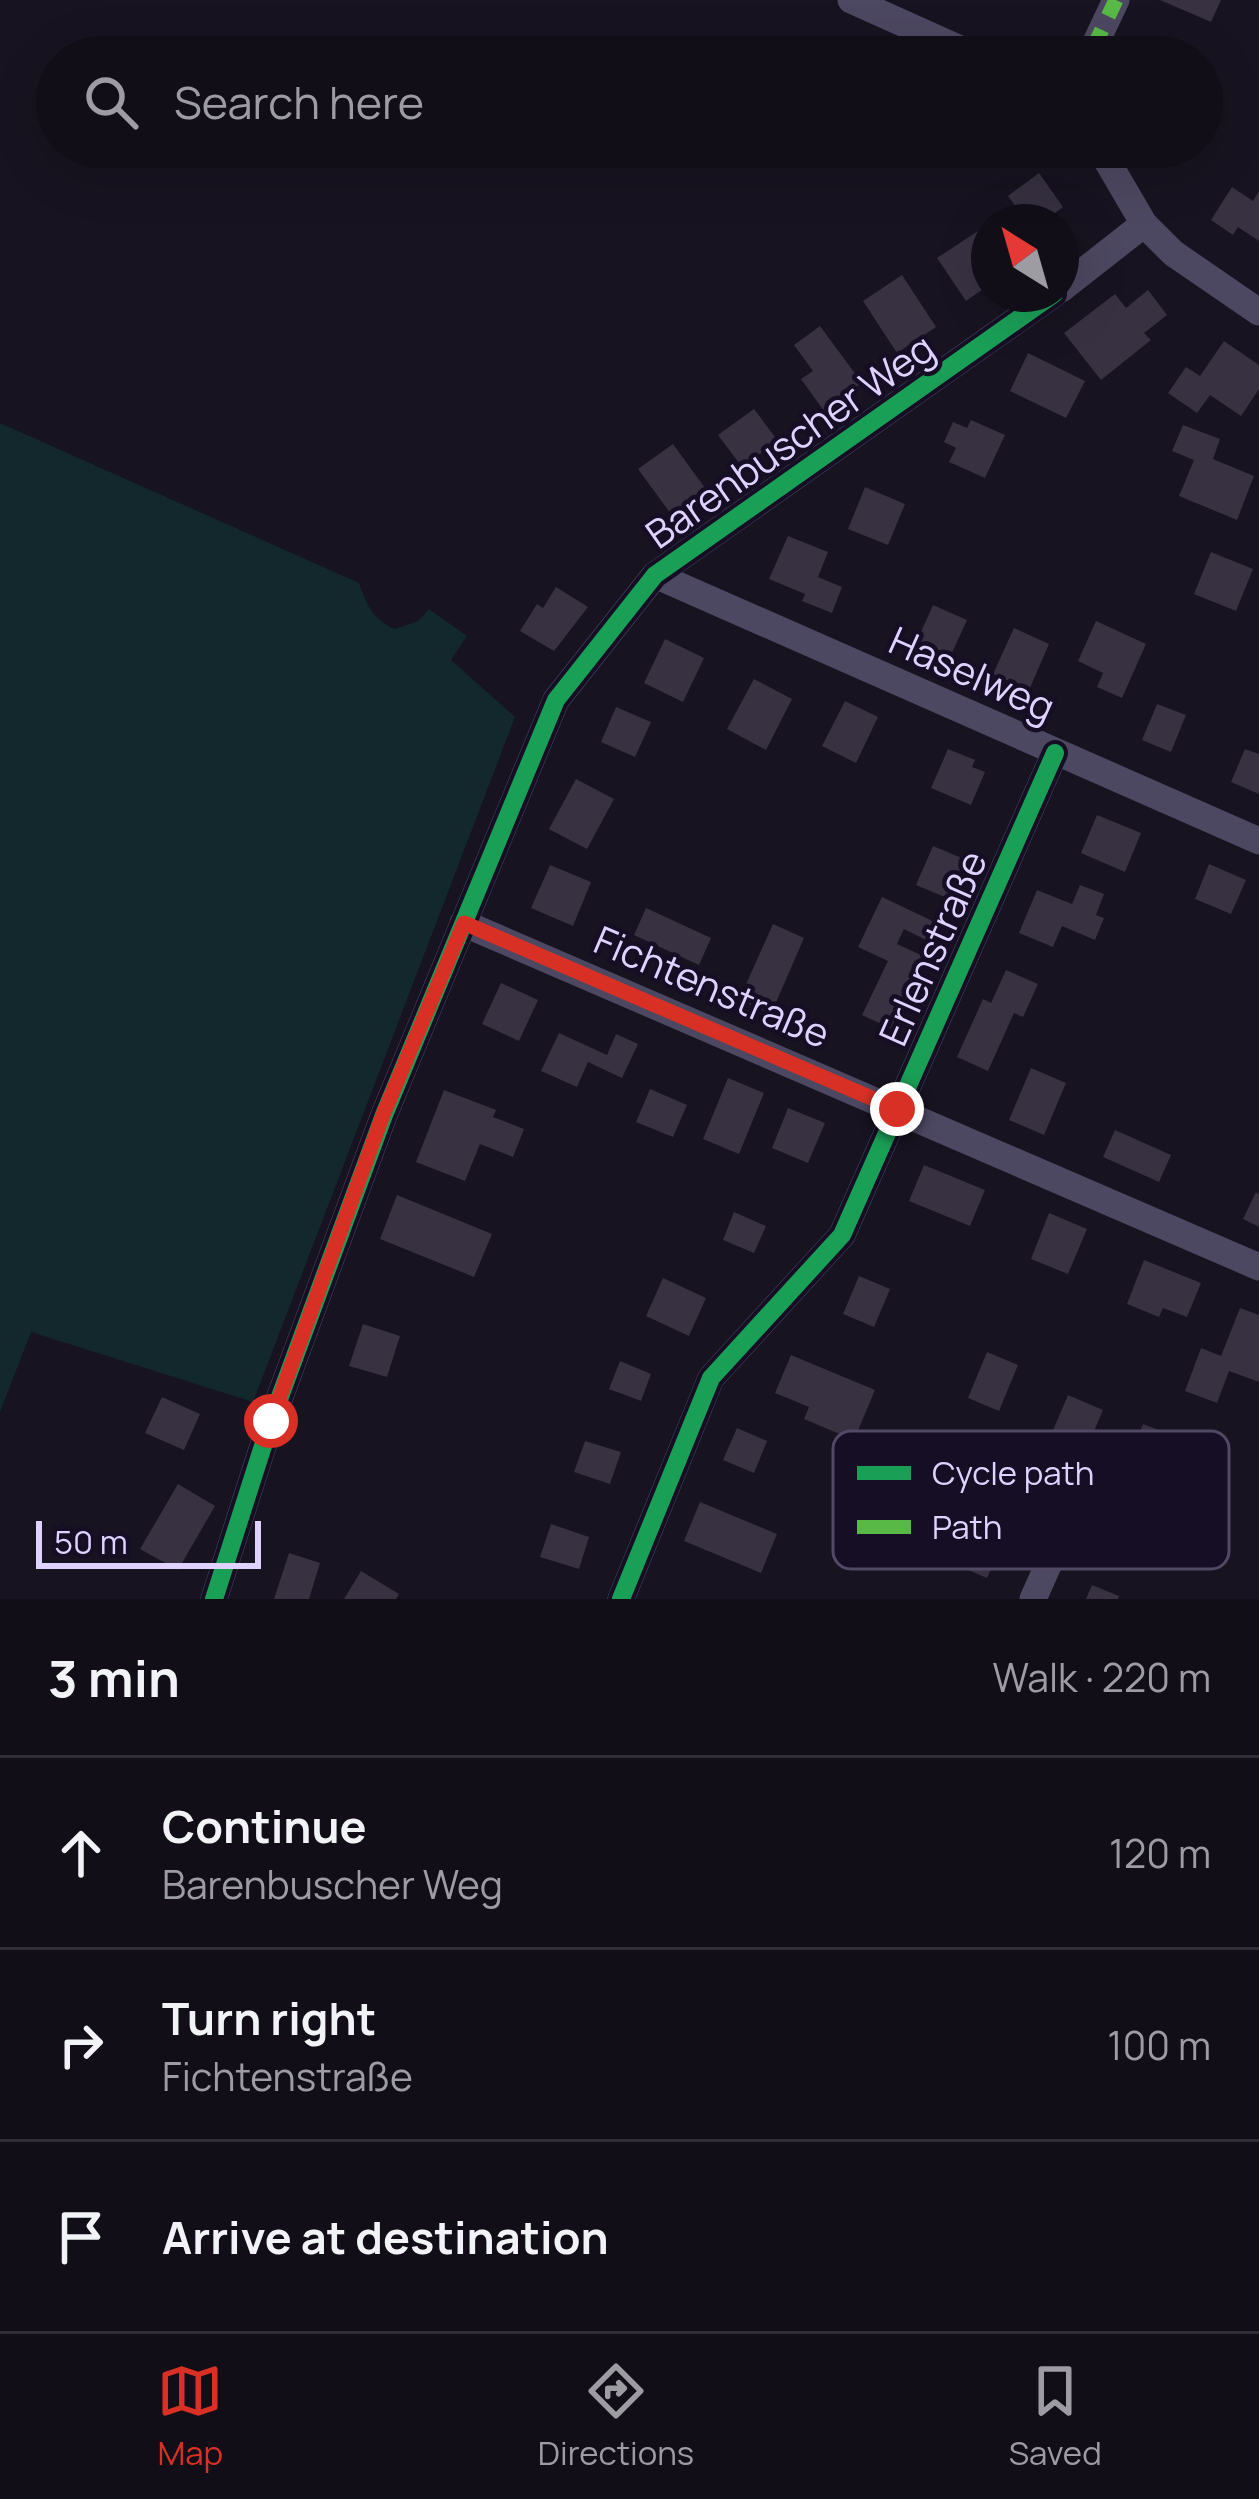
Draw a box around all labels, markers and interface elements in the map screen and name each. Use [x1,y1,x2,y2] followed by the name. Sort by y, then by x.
[36,36,1223,168] search box
[78,69,144,135] icon: search
[174,71,424,133] text: Search here
[971,204,1079,312] north arrow
[634,320,944,560] street label: Barenbuscher Weg
[881,613,1064,734] street label: Haselweg
[865,842,999,1054] street label: Erlenstraße
[586,912,838,1060] street label: Fichtenstraße
[870,1082,924,1136] route end
[244,1394,298,1448] route start
[833,1431,1229,1569] legend
[932,1450,1094,1495] text: Cycle path
[932,1504,1002,1549] text: Path
[36,1515,261,1568] scale bar
[54,1519,128,1564] text: 50 m
[48,1643,180,1712] text: 3 min
[993,1650,1211,1704] text: Walk · 220 m
[162,1795,367,1857] text: Continue
[48,1820,114,1886] icon: ahead
[1109,1826,1211,1880] text: 120 m
[162,1857,503,1911] text: Barenbuscher Weg
[162,1987,376,2049] text: Turn right
[48,2012,114,2078] icon: right
[1107,2018,1211,2072] text: 100 m
[162,2049,413,2103] text: Fichtenstraße
[48,2204,114,2270] icon: arrive
[162,2206,609,2268] text: Arrive at destination
[157,2358,223,2475] tab: Map
[538,2358,694,2475] tab: Directions
[1009,2358,1102,2475] tab: Saved

